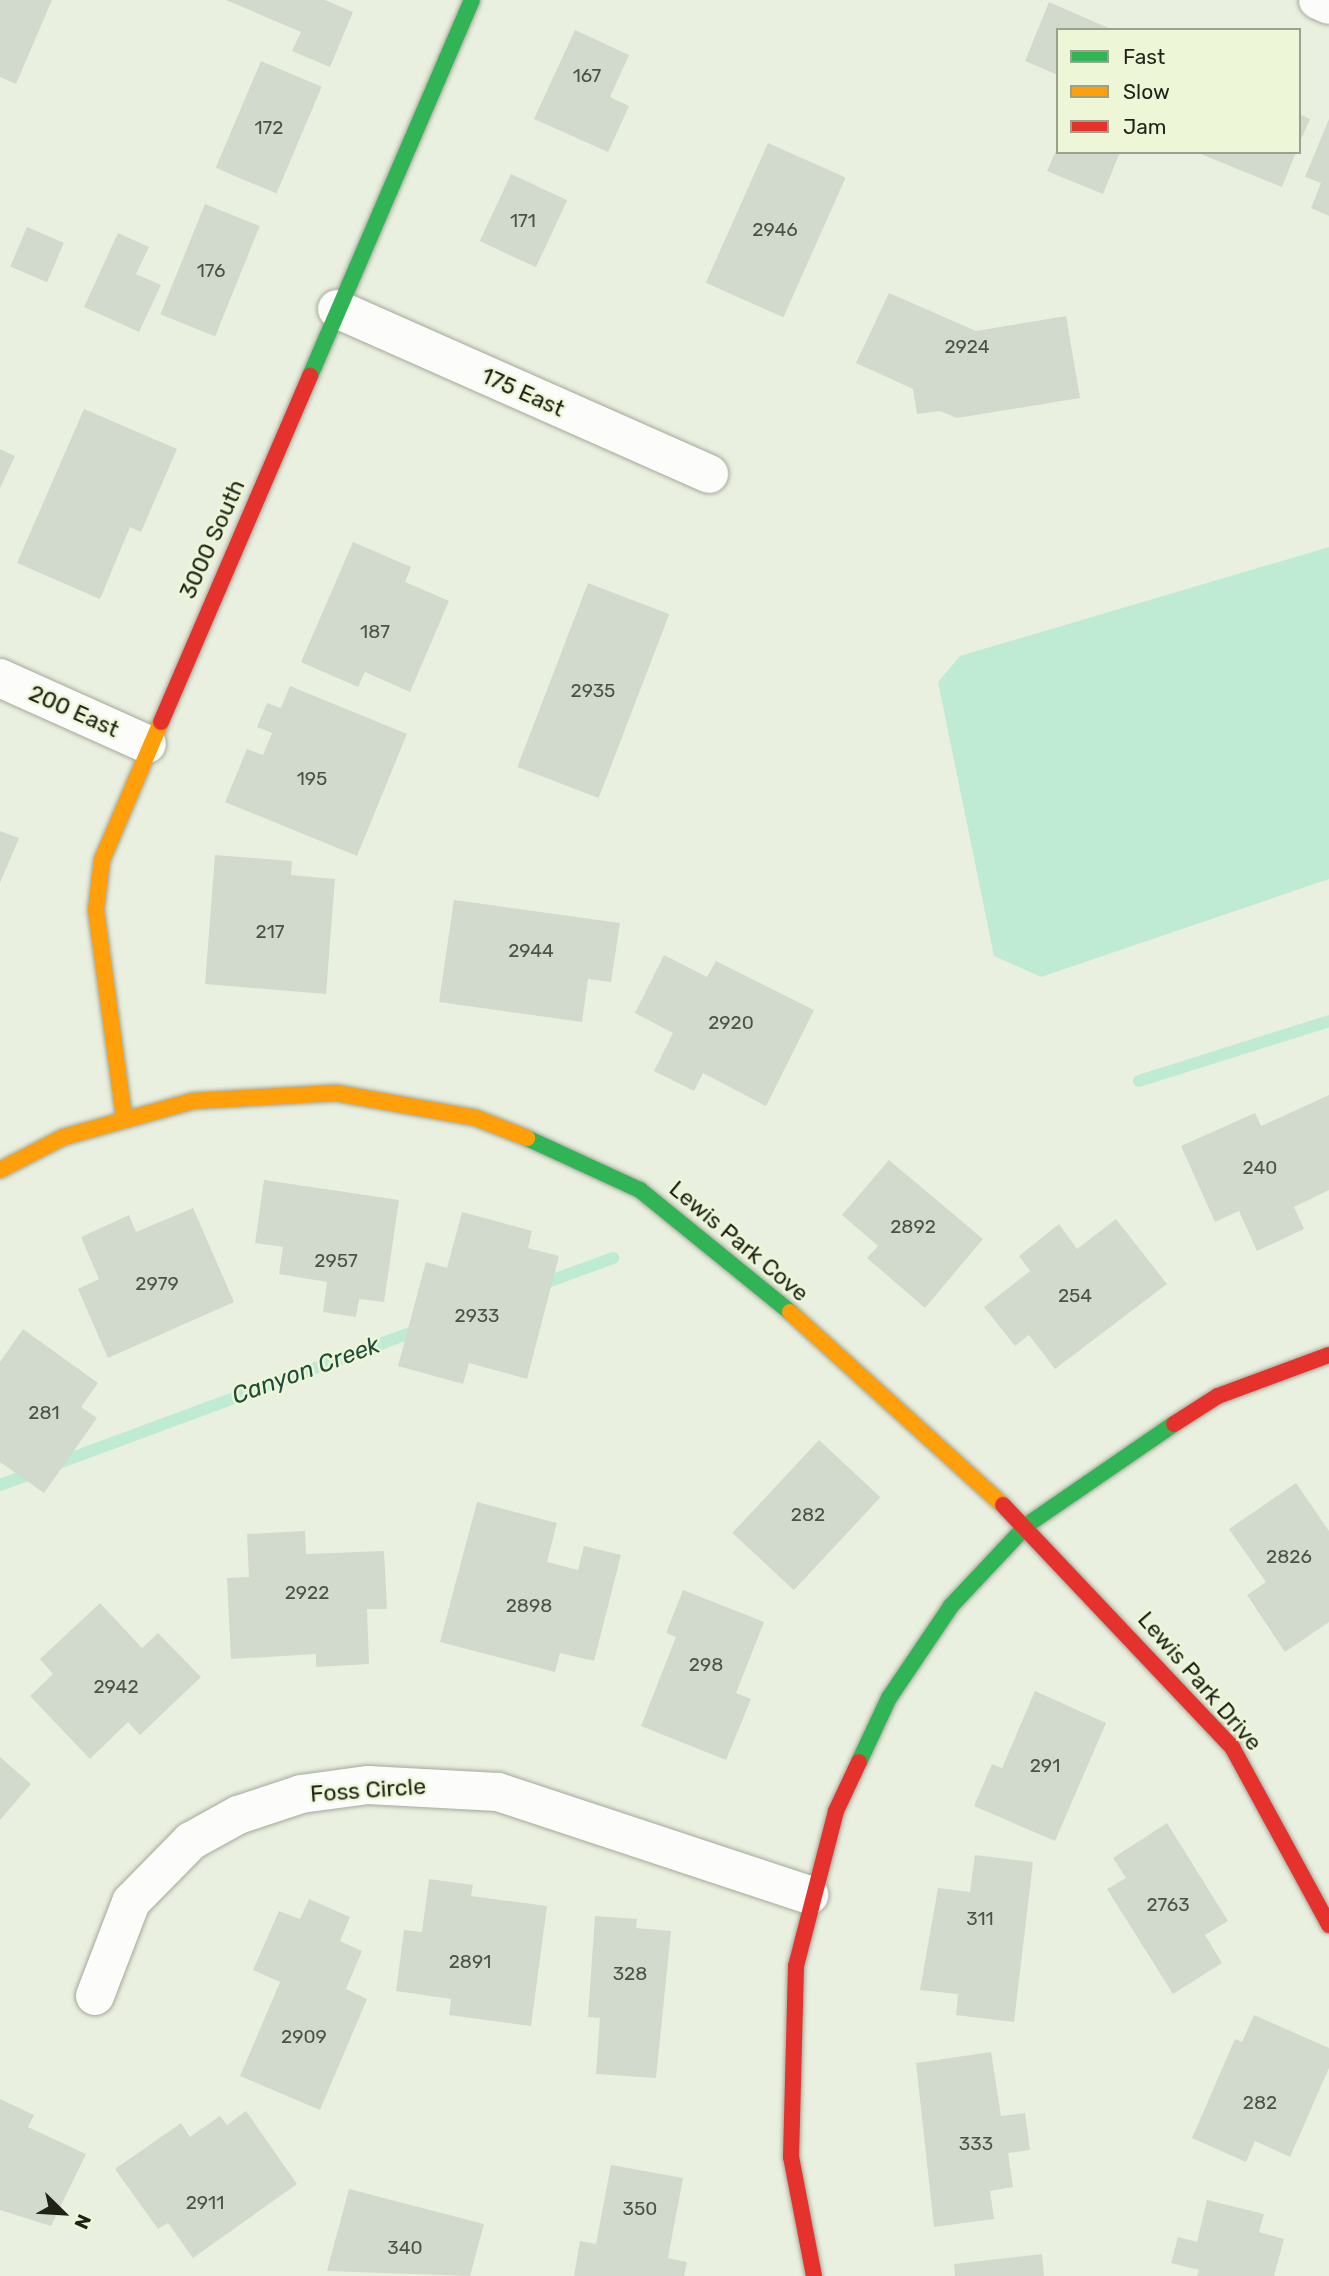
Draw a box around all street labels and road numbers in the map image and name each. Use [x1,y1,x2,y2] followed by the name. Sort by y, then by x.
[477,361,569,423] street label: 175 East
[173,475,251,603] street label: 3000 South
[25,679,123,743] street label: 200 East
[664,1175,814,1307] street label: Lewis Park Cove
[1132,1606,1268,1756] street label: Lewis Park Drive
[309,1772,427,1808] street label: Foss Circle

